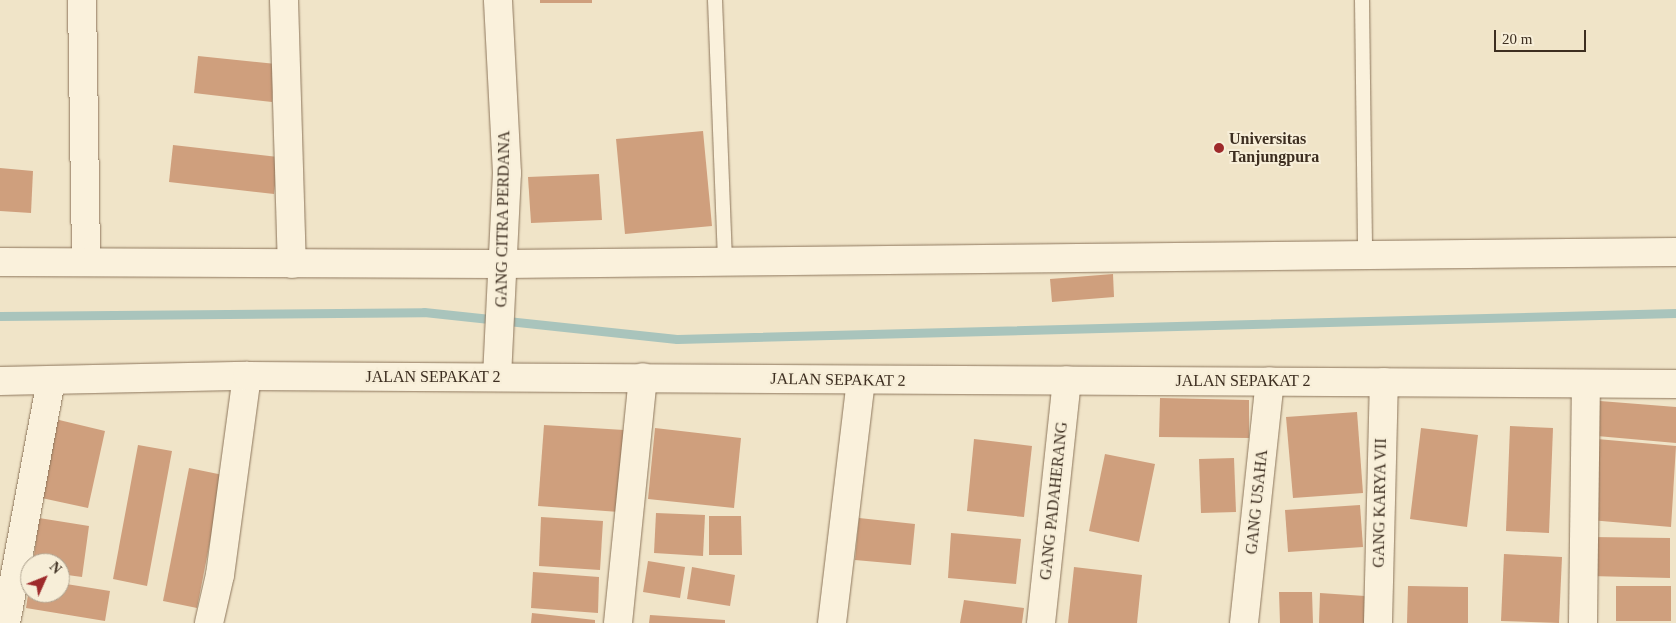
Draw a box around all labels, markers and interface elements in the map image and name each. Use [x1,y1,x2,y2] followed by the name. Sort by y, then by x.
[1496,20,1588,52] scale bar
[1502,31,1532,47] text: 20 m
[1229,129,1319,167] place label: Universitas Tanjungpura
[492,130,514,308] street label: GANG CITRA PERDANA
[1213,142,1225,154] marker: Universitas Tanjungpura
[365,367,501,387] street label: JALAN SEPAKAT 2
[770,369,906,391] street label: JALAN SEPAKAT 2
[1175,371,1311,391] street label: JALAN SEPAKAT 2
[1036,421,1072,581] street label: GANG PADAHERANG
[1369,438,1391,568] street label: GANG KARYA VII
[1242,449,1272,555] street label: GANG USAHA
[20,553,70,603] north arrow
[47,559,64,577] text: N

